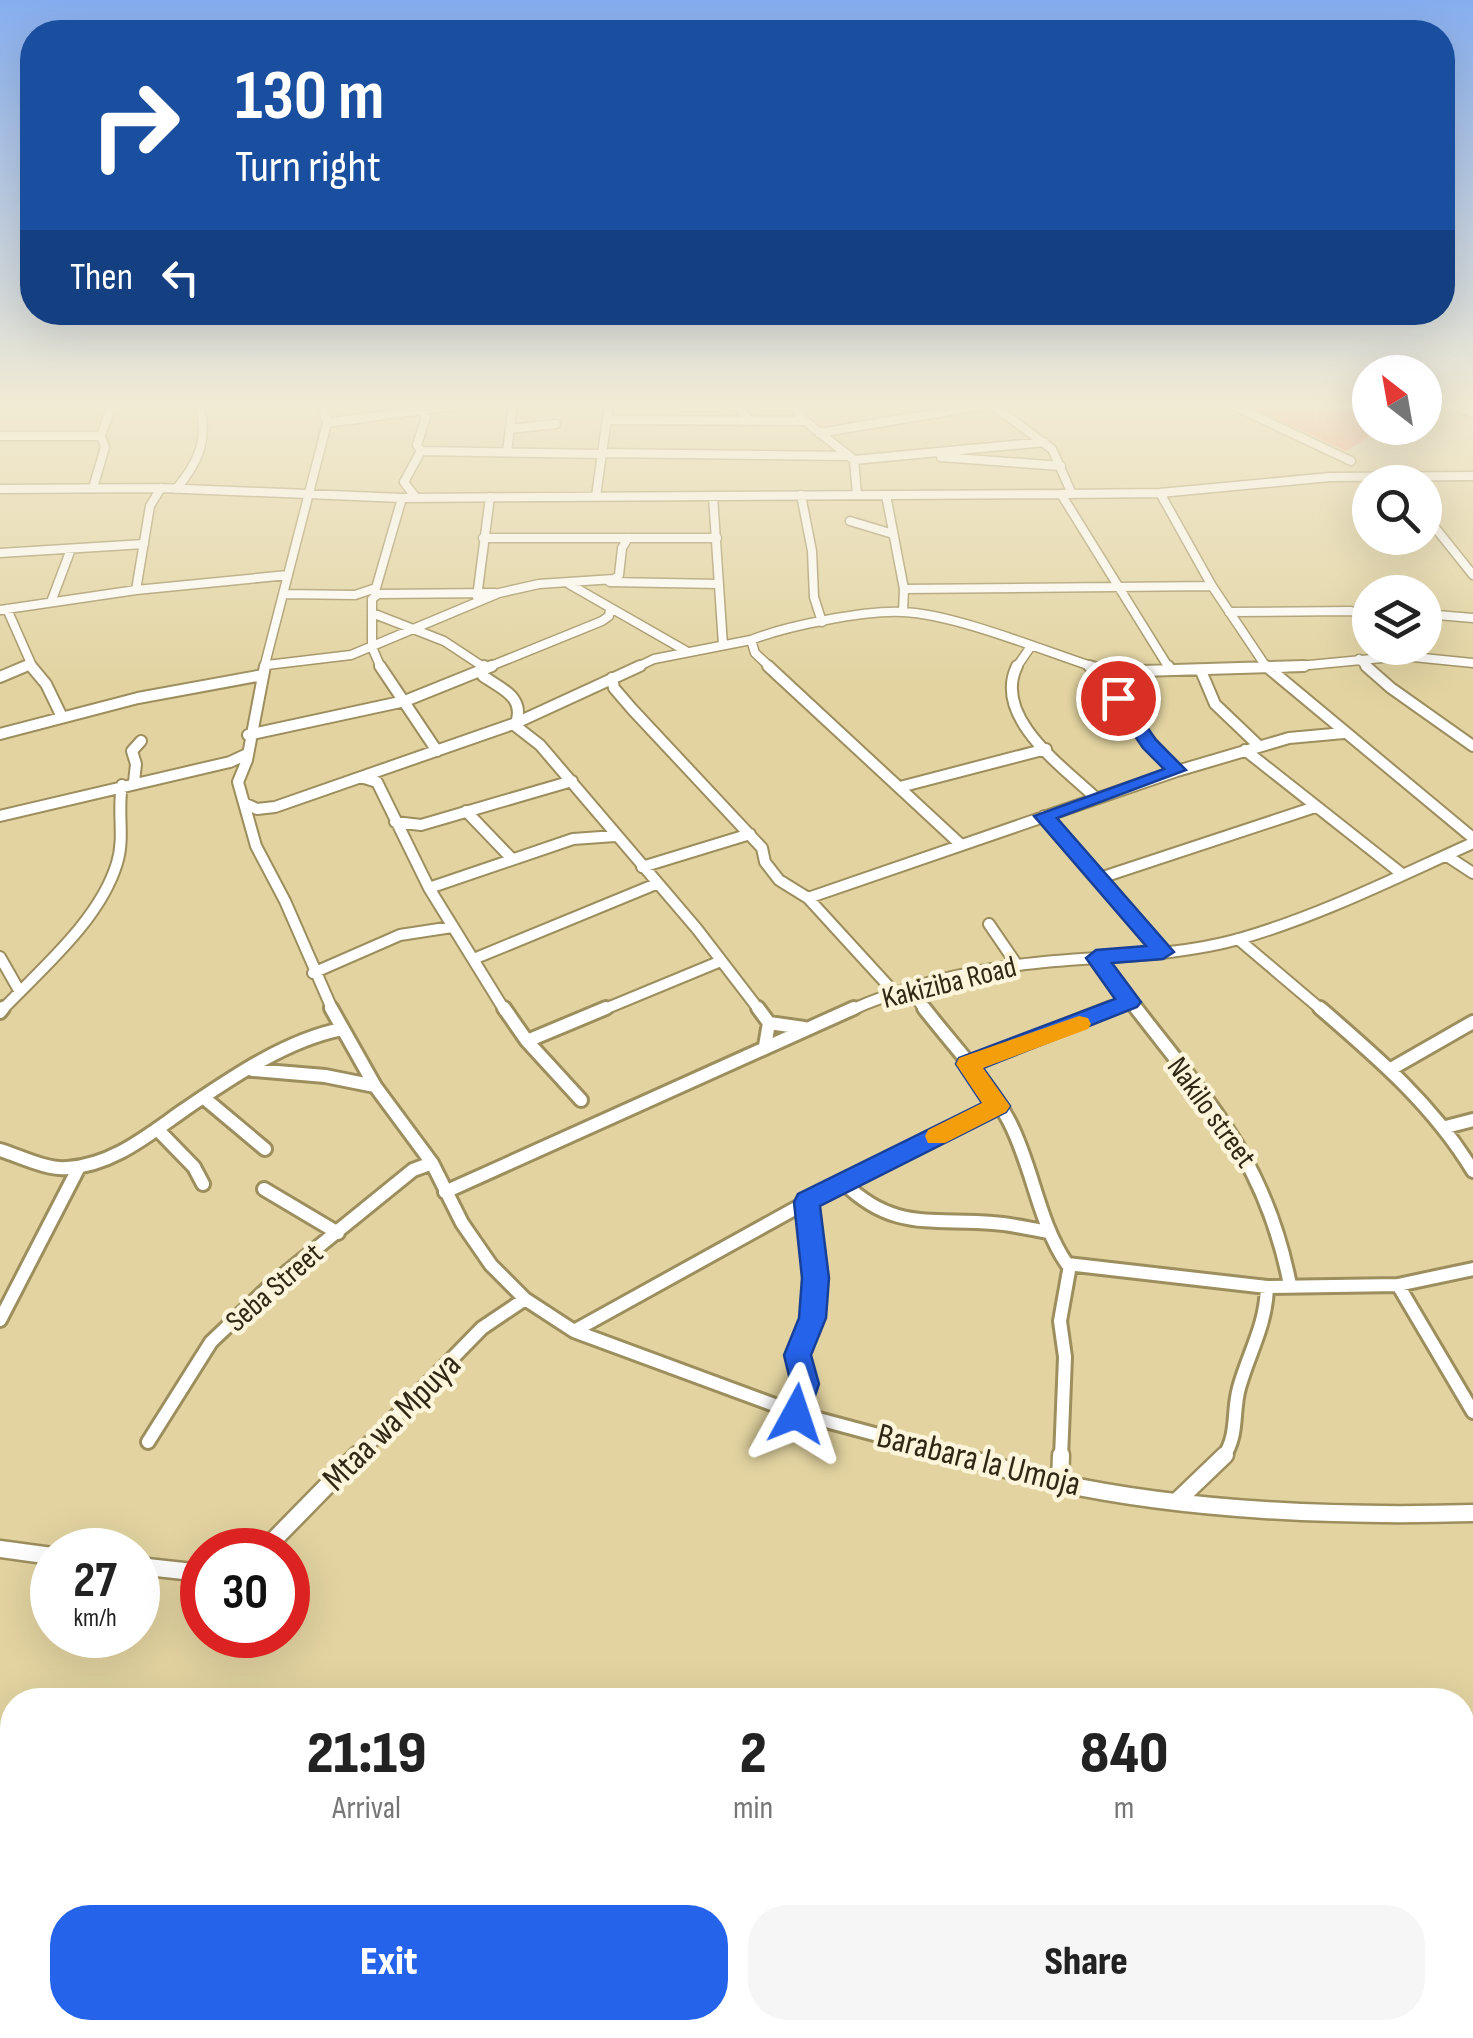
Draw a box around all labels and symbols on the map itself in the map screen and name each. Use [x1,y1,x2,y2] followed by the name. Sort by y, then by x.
[1352,355,1442,445] north arrow
[1076,656,1161,741] pin
[878,949,1020,1017] street label: Kakiziba Road
[1159,1050,1263,1175] street label: Nakilo street
[219,1236,331,1340] street label: Seba Street
[314,1344,470,1500] street label: Mtaa wa Mpuya
[744,1362,848,1466] position arrow
[872,1414,1085,1507] street label: Barabara la Umoja
[180,1528,310,1658] speed limit sign: 30

